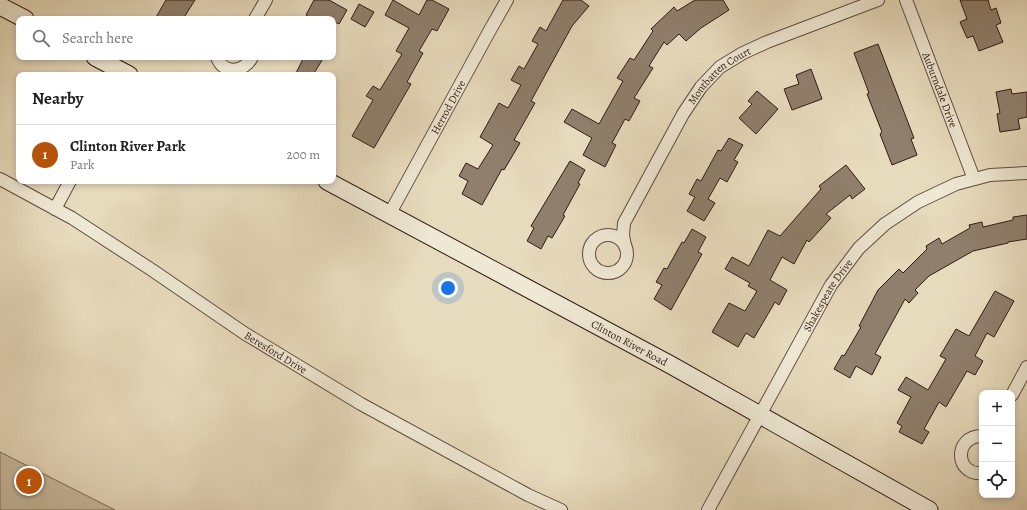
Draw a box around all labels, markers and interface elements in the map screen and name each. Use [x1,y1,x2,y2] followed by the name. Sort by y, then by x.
[16,16,336,60] search box
[30,27,52,49] icon: search
[62,28,133,48] text: Search here
[684,43,754,108] street label: Montbatten Court
[918,49,961,130] street label: Auburndale Drive
[427,77,469,137] street label: Herrod Drive
[32,87,83,110] text: Nearby
[70,136,186,156] text: Clinton River Park
[43,146,47,163] text: 1
[287,146,320,163] text: 200 m
[70,156,94,173] text: Park
[800,256,856,335] street label: Shakespeare Drive
[438,278,458,298] your location
[588,317,670,370] street label: Clinton River Road
[241,328,310,378] street label: Beresford Drive
[979,390,1015,498] map controls
[979,390,1015,426] button: +
[979,426,1015,462] button: −
[979,462,1015,498] button: locate
[16,466,42,496] pin: 1

